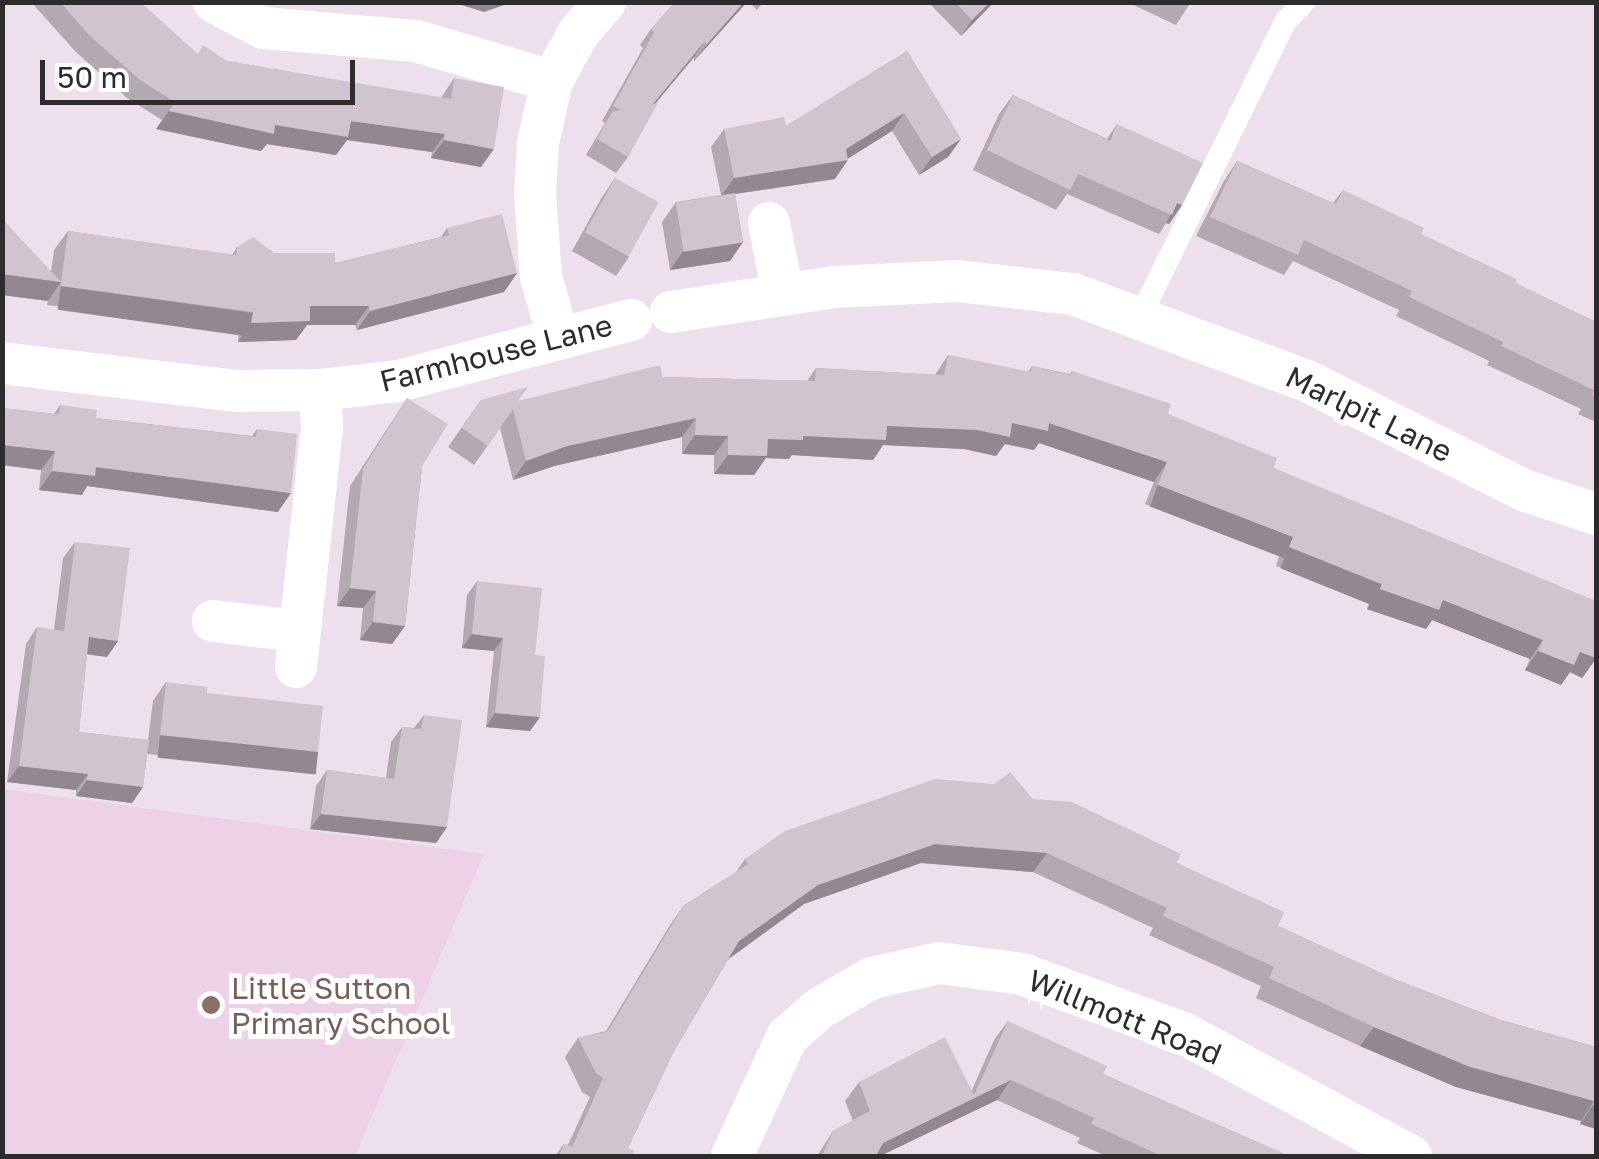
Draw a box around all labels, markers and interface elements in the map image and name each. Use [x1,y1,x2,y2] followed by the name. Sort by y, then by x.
[45,40,360,102] scale bar
[57,59,127,95] text: 50 m
[376,307,616,399] street label: Farmhouse Lane
[1280,358,1458,470] street label: Marlpit Lane
[1023,962,1227,1072] street label: Willmott Road
[231,970,450,1040] place label: Little Sutton Primary School
[200,994,222,1016] marker: Little Sutton Primary School

